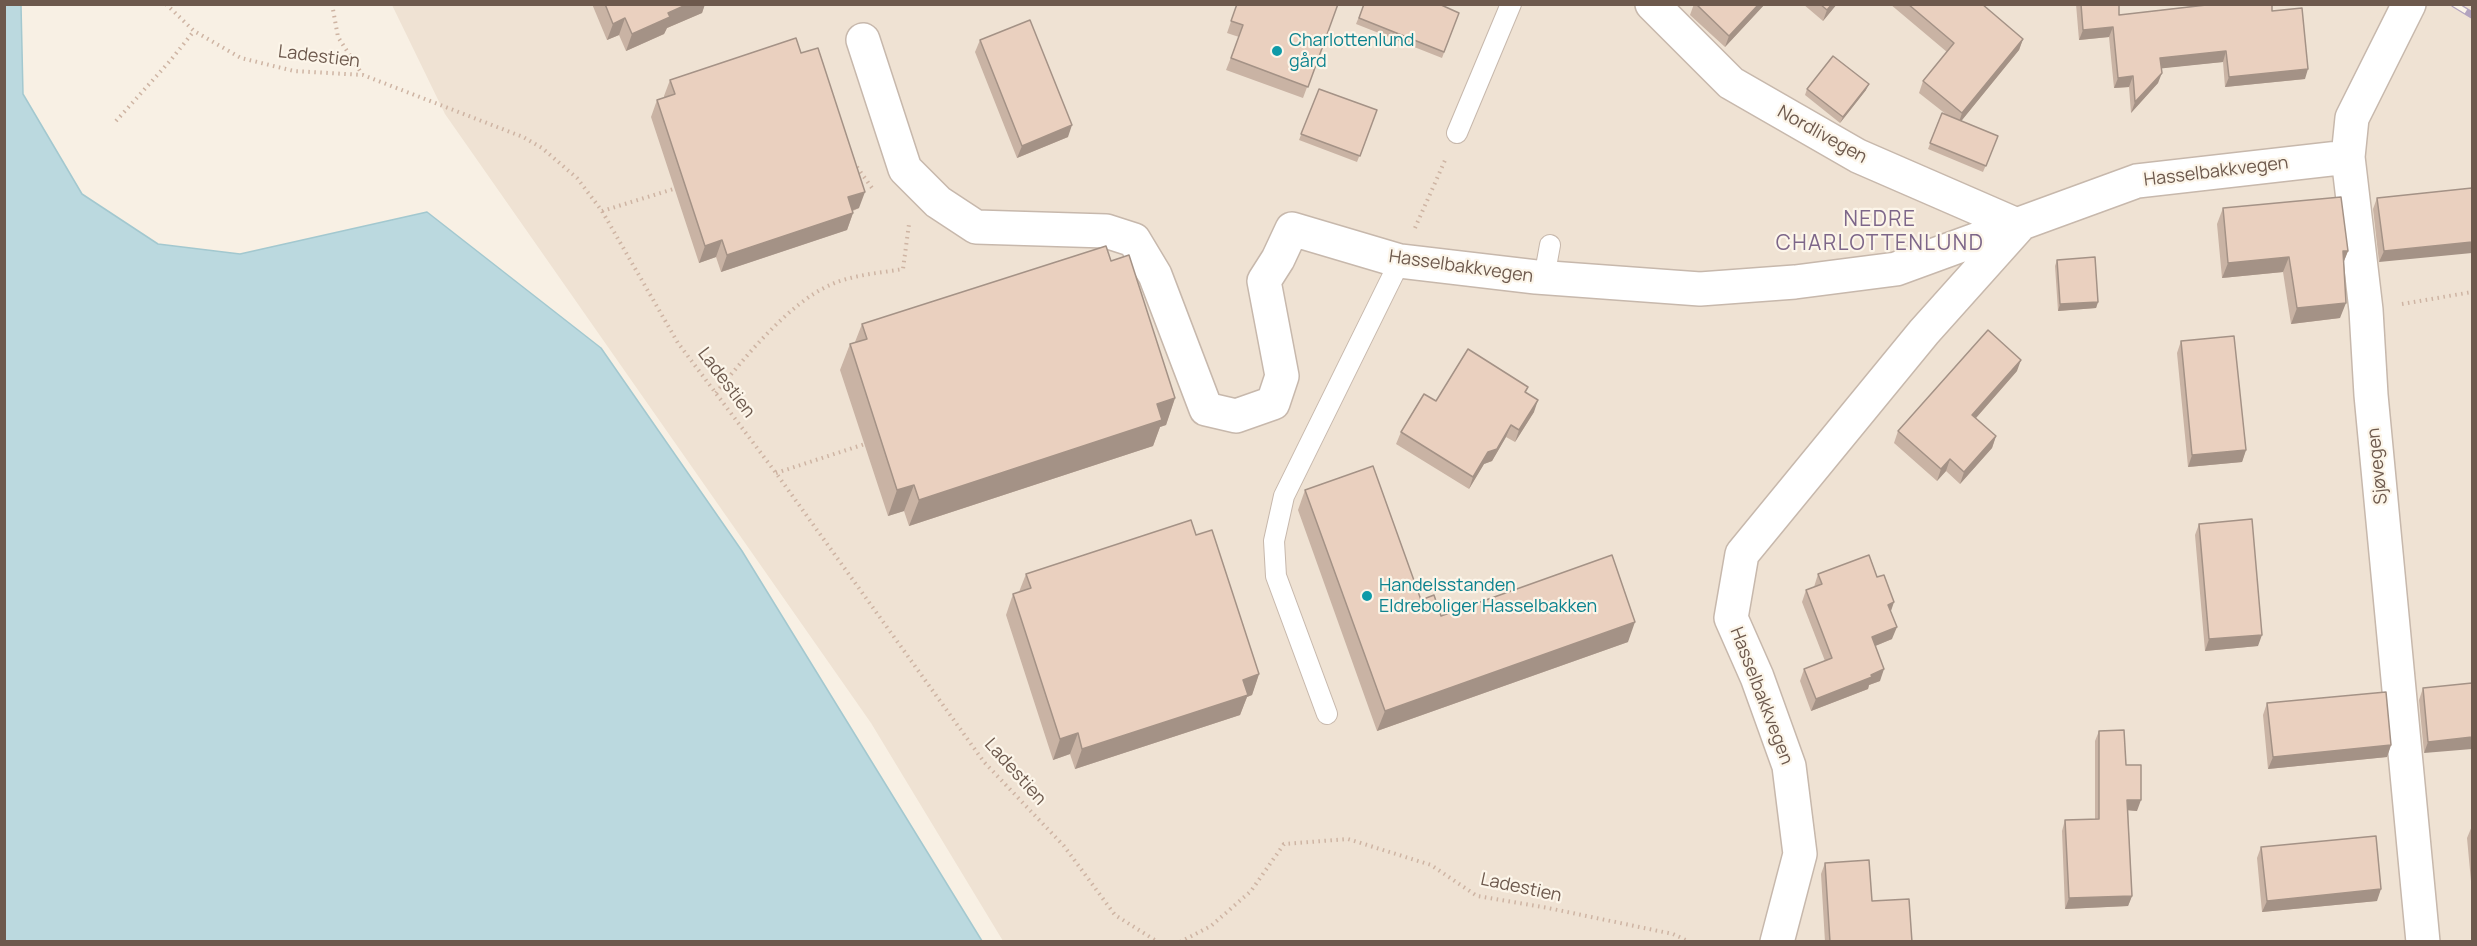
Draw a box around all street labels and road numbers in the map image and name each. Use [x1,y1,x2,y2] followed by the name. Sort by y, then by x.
[277,41,361,73] street label: Ladestien
[1773,101,1871,169] street label: Nordlivegen
[2143,152,2289,192] street label: Hasselbakkvegen
[1388,246,1534,288] street label: Hasselbakkvegen
[693,344,759,422] street label: Ladestien
[2363,427,2393,505] street label: Sjøvegen
[1725,624,1797,768] street label: Hasselbakkvegen
[979,734,1051,810] street label: Ladestien
[1479,869,1563,907] street label: Ladestien

